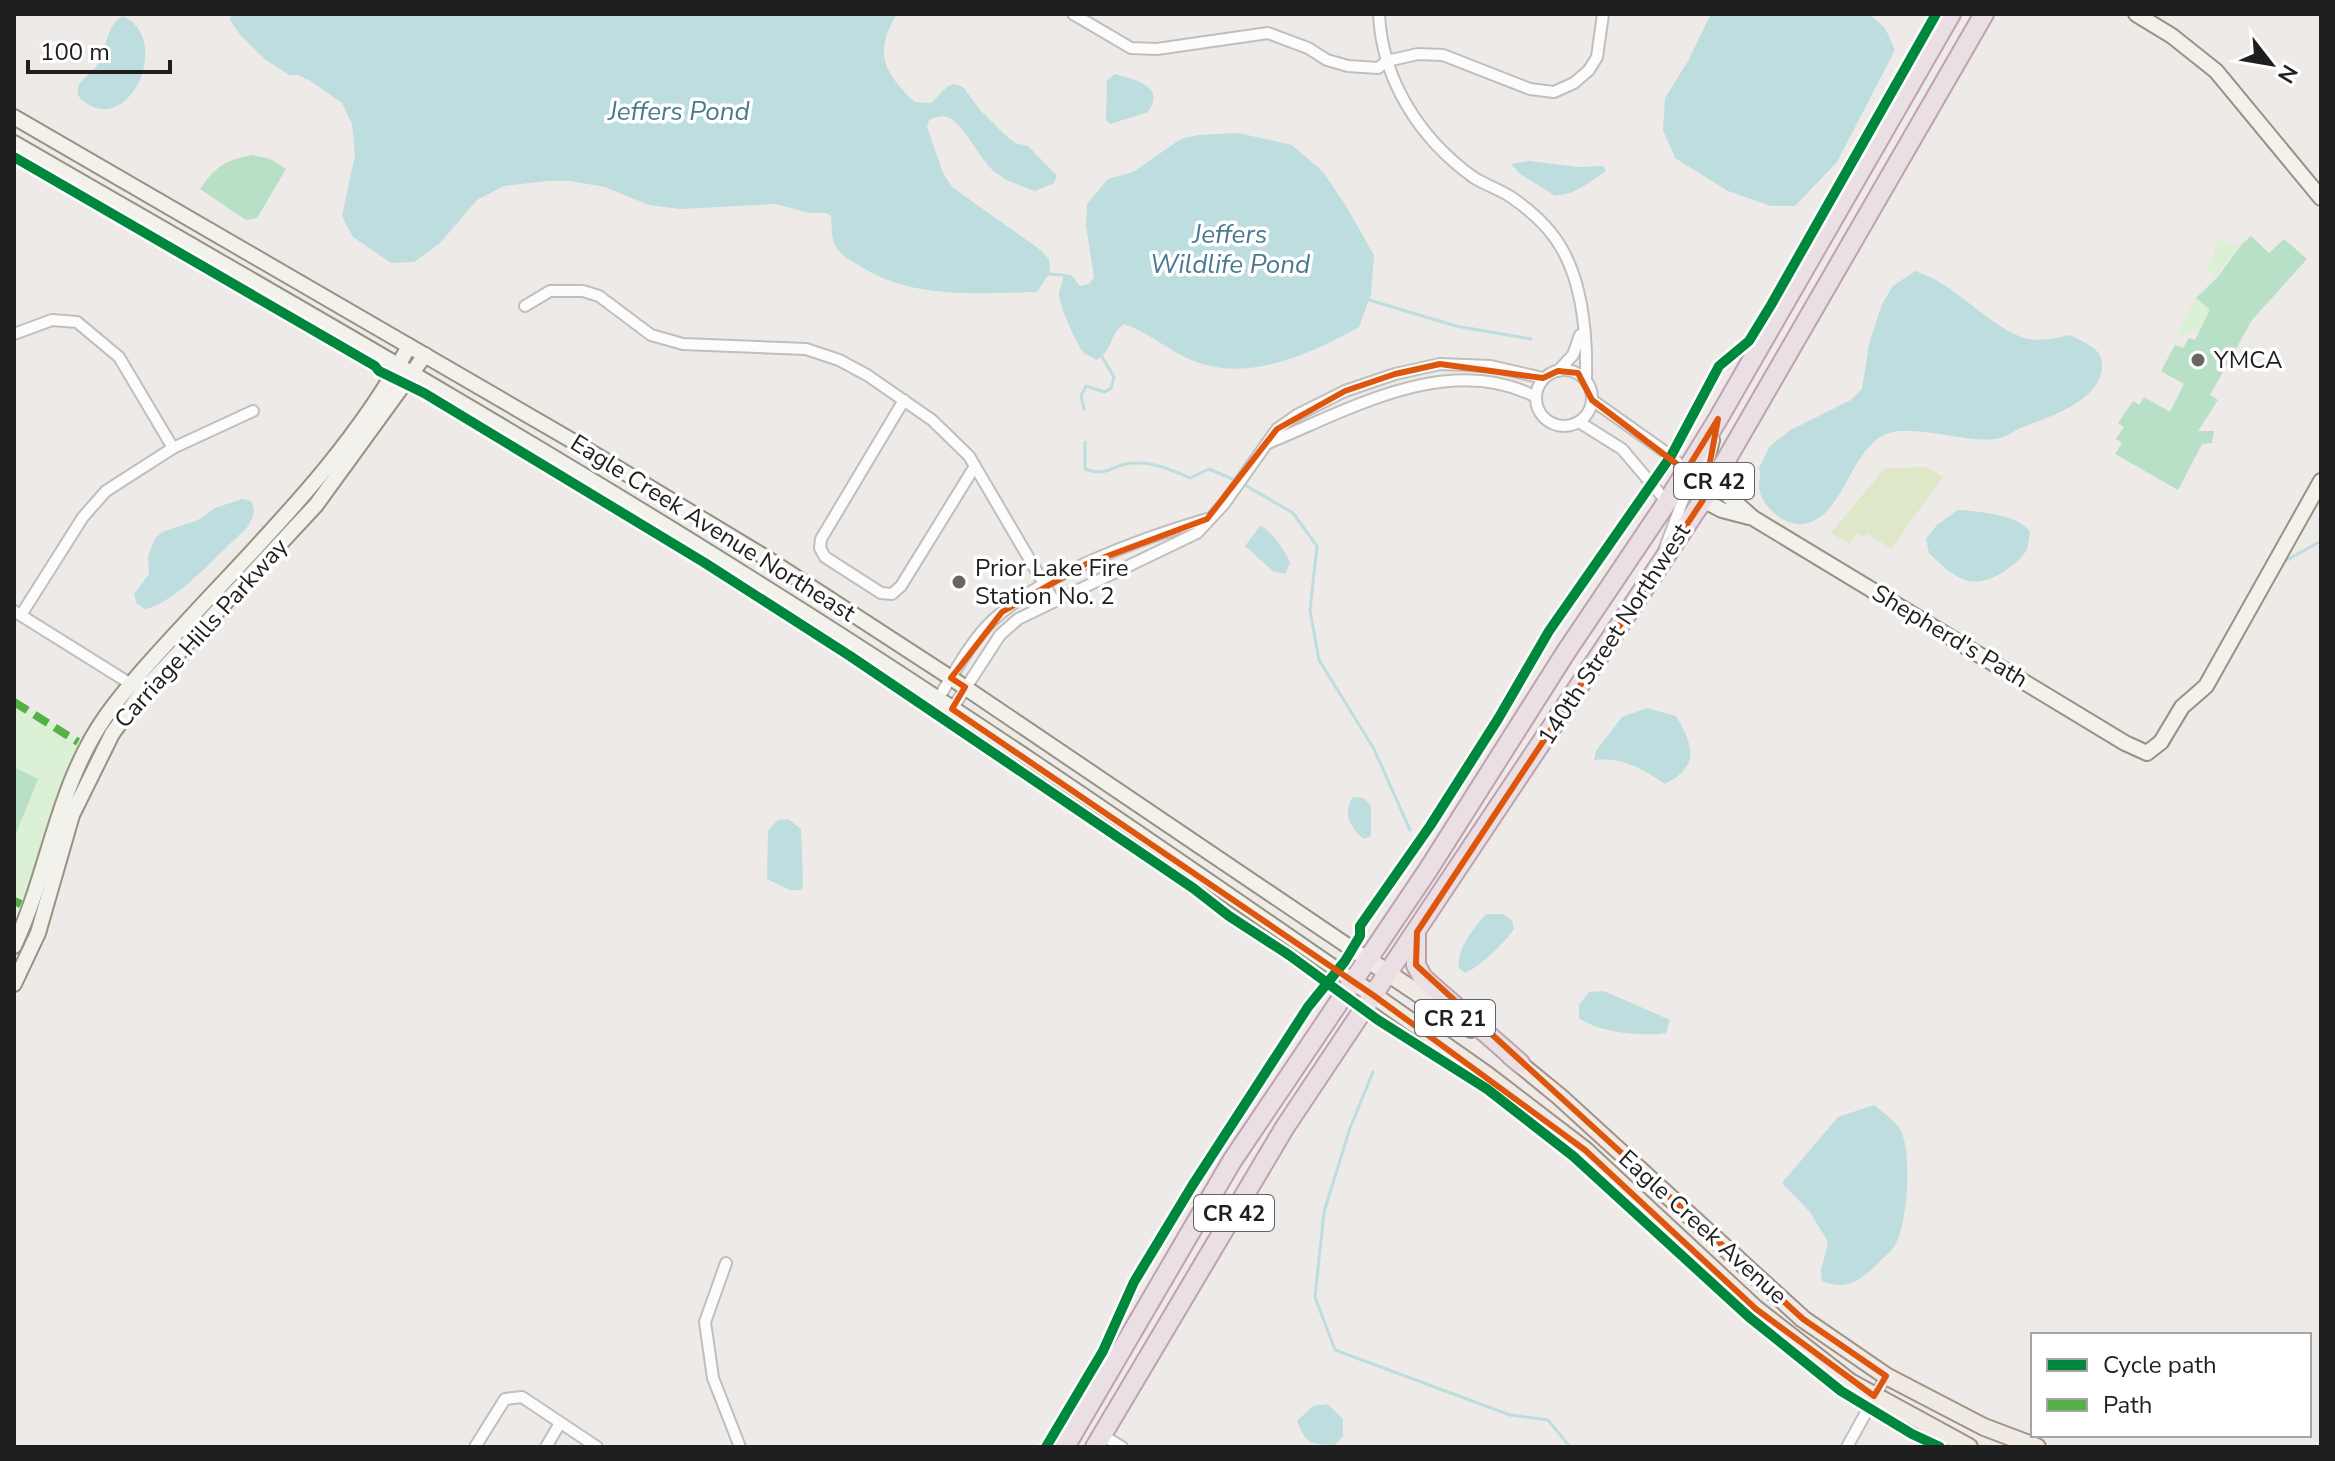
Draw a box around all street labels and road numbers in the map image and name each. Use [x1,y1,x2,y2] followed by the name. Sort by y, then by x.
[564,427,862,629] street label: Eagle Creek Avenue Northeast
[1674,463,1754,499] road number: CR 42
[1530,517,1698,751] street label: 140th Street Northwest
[107,531,295,735] street label: Carriage Hills Parkway
[1866,577,2034,695] street label: Shepherd's Path
[1415,1000,1495,1036] road number: CR 21
[1612,1143,1794,1311] street label: Eagle Creek Avenue
[1194,1195,1274,1231] road number: CR 42

